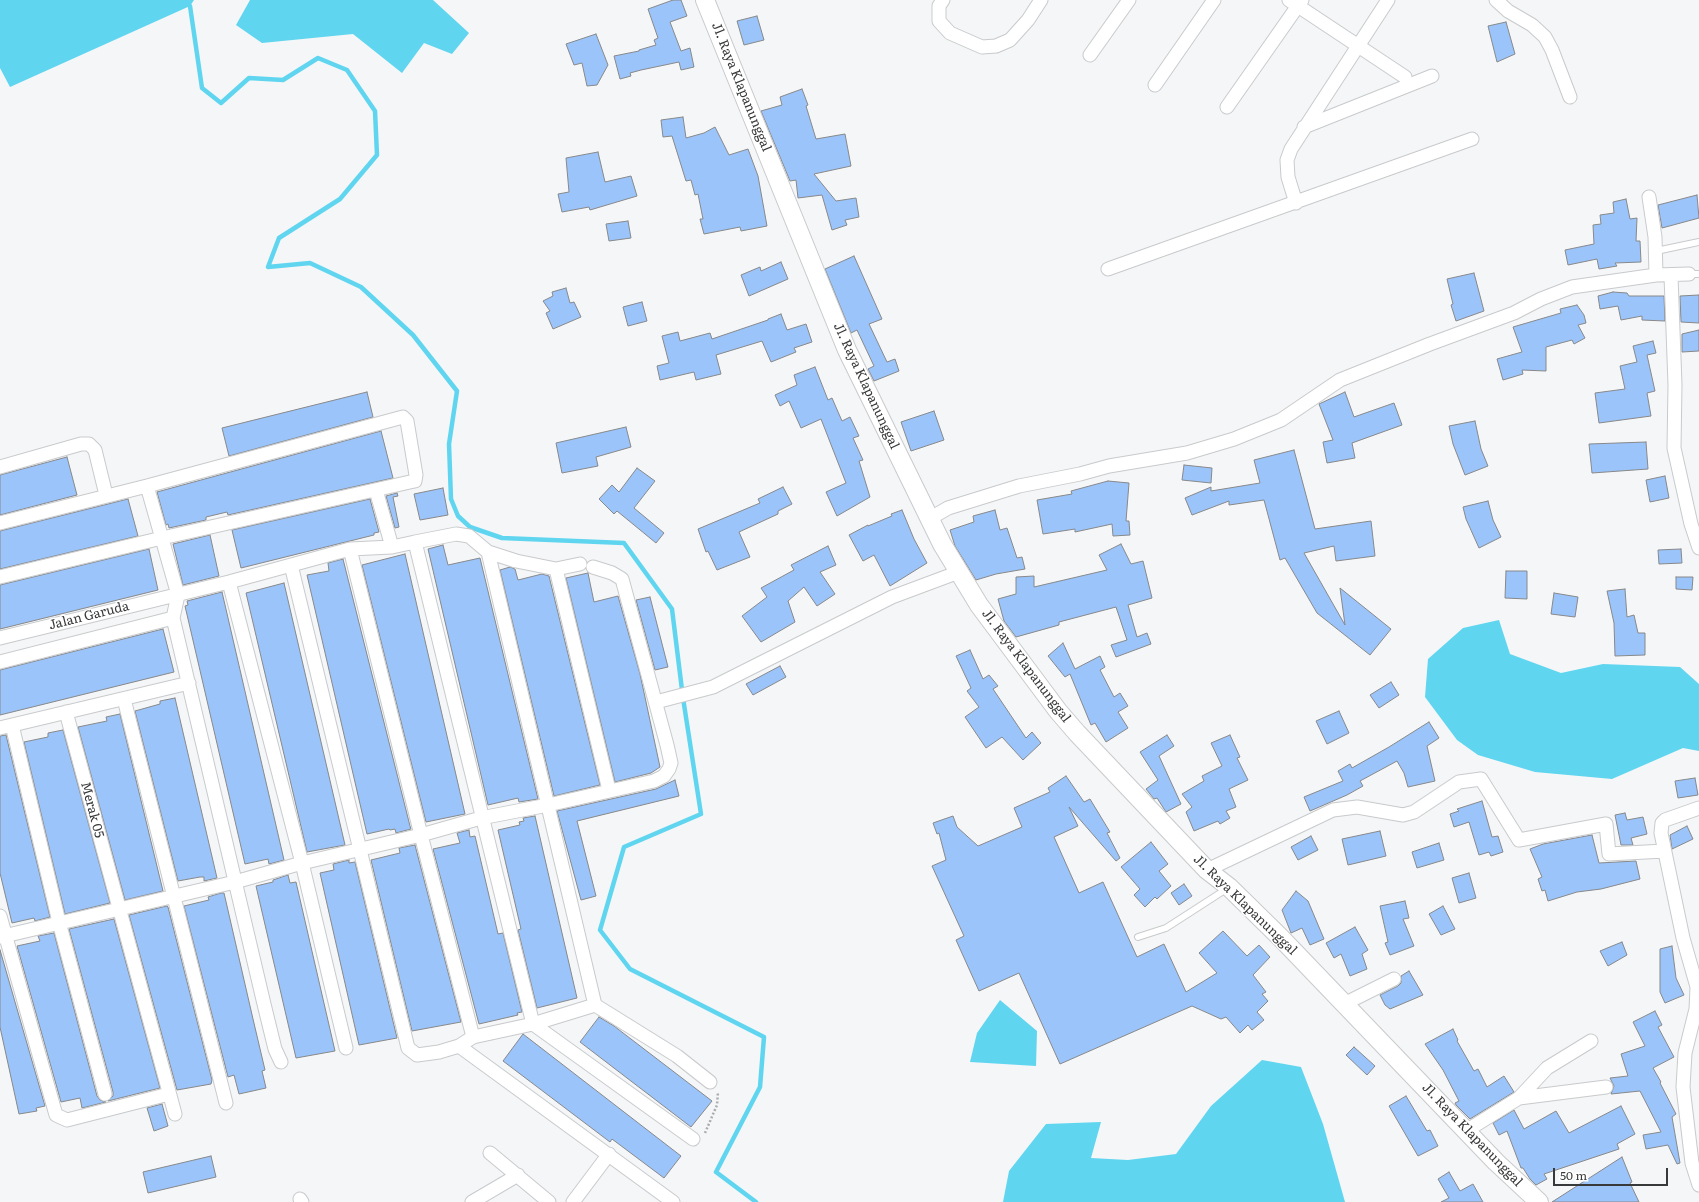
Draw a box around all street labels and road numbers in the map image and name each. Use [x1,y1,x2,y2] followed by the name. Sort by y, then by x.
[708,20,774,154] street label: Jl. Raya Klapanunggal
[830,320,902,452] street label: Jl. Raya Klapanunggal
[47,598,131,634] street label: Jalan Garuda
[978,606,1074,726] street label: Jl. Raya Klapanunggal
[77,780,107,840] street label: Merak 05
[1190,852,1300,958] street label: Jl. Raya Klapanunggal
[1419,1080,1525,1190] street label: Jl. Raya Klapanunggal

